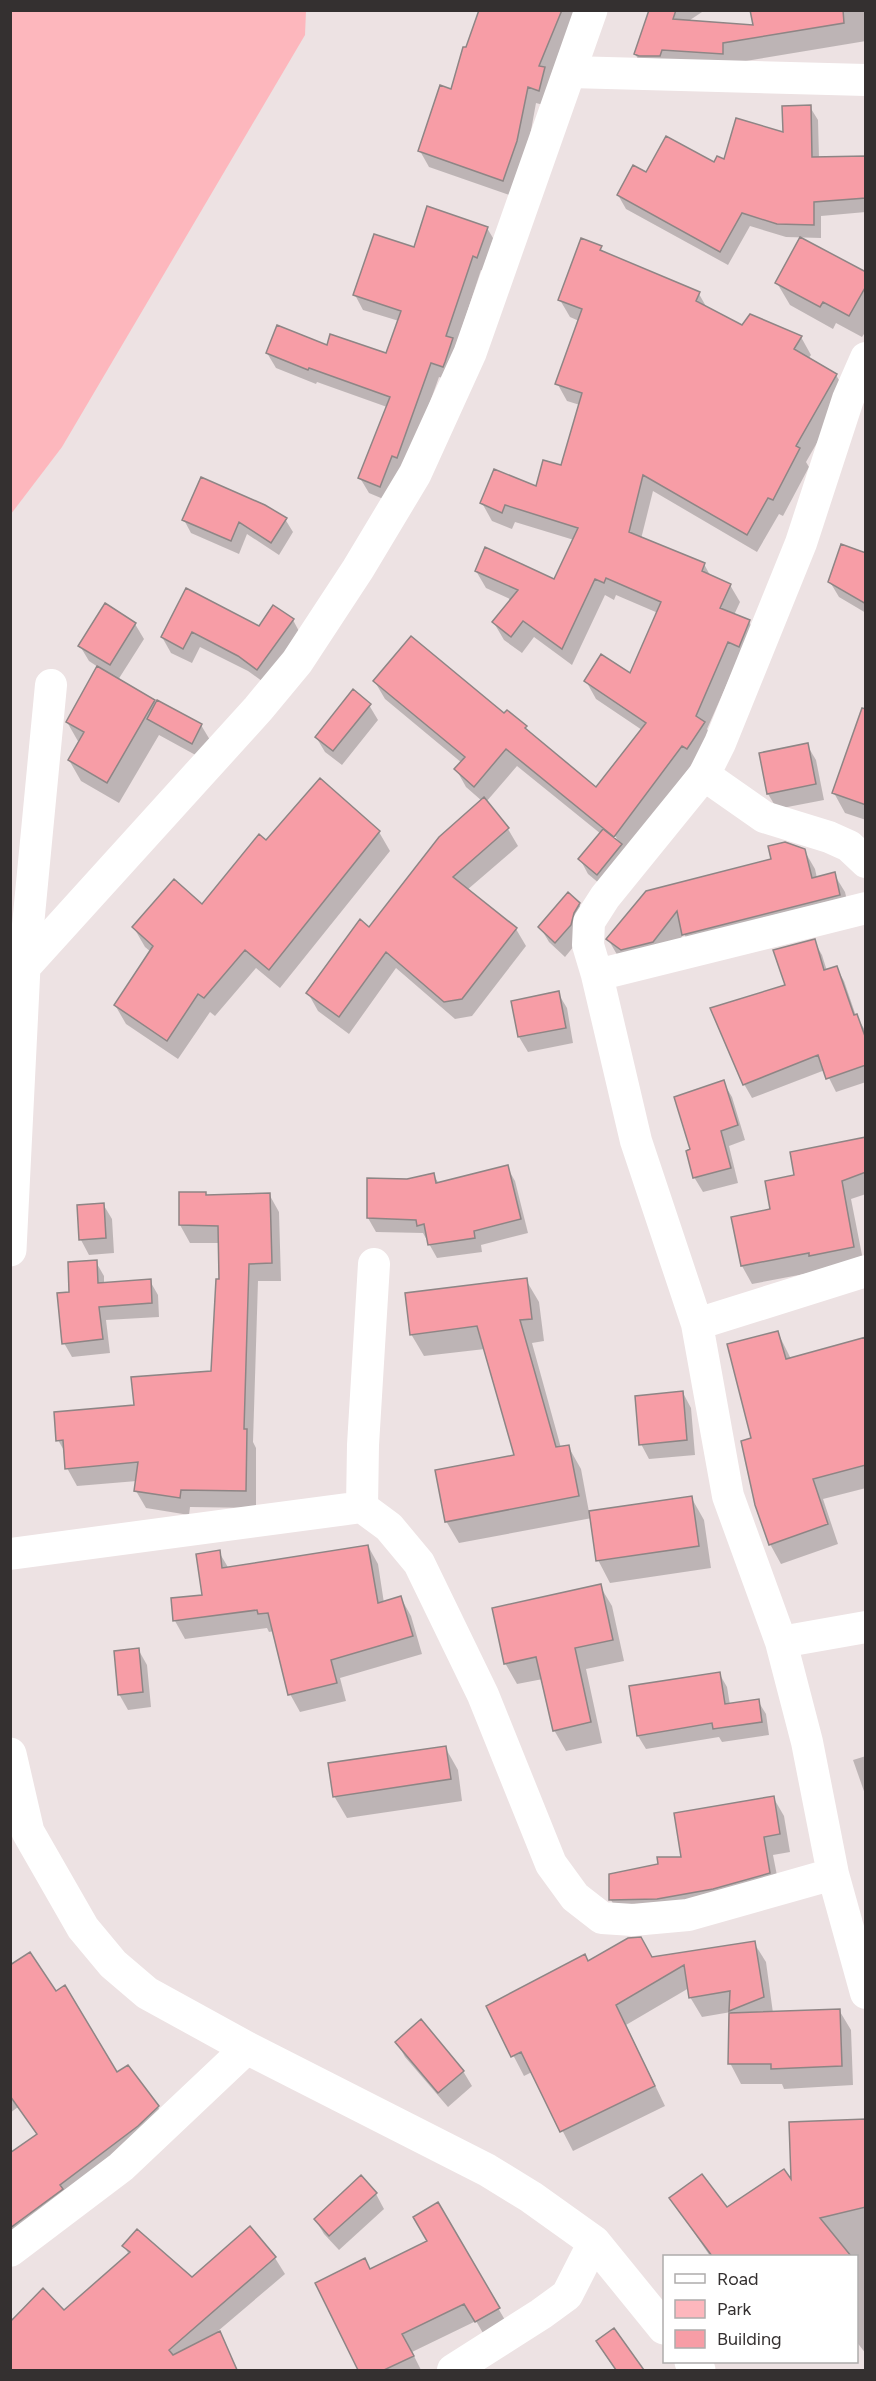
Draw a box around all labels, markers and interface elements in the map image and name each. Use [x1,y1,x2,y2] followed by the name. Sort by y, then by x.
[663,2255,858,2363] legend
[717,2268,758,2290] text: Road
[717,2298,752,2320] text: Park
[717,2328,782,2350] text: Building

